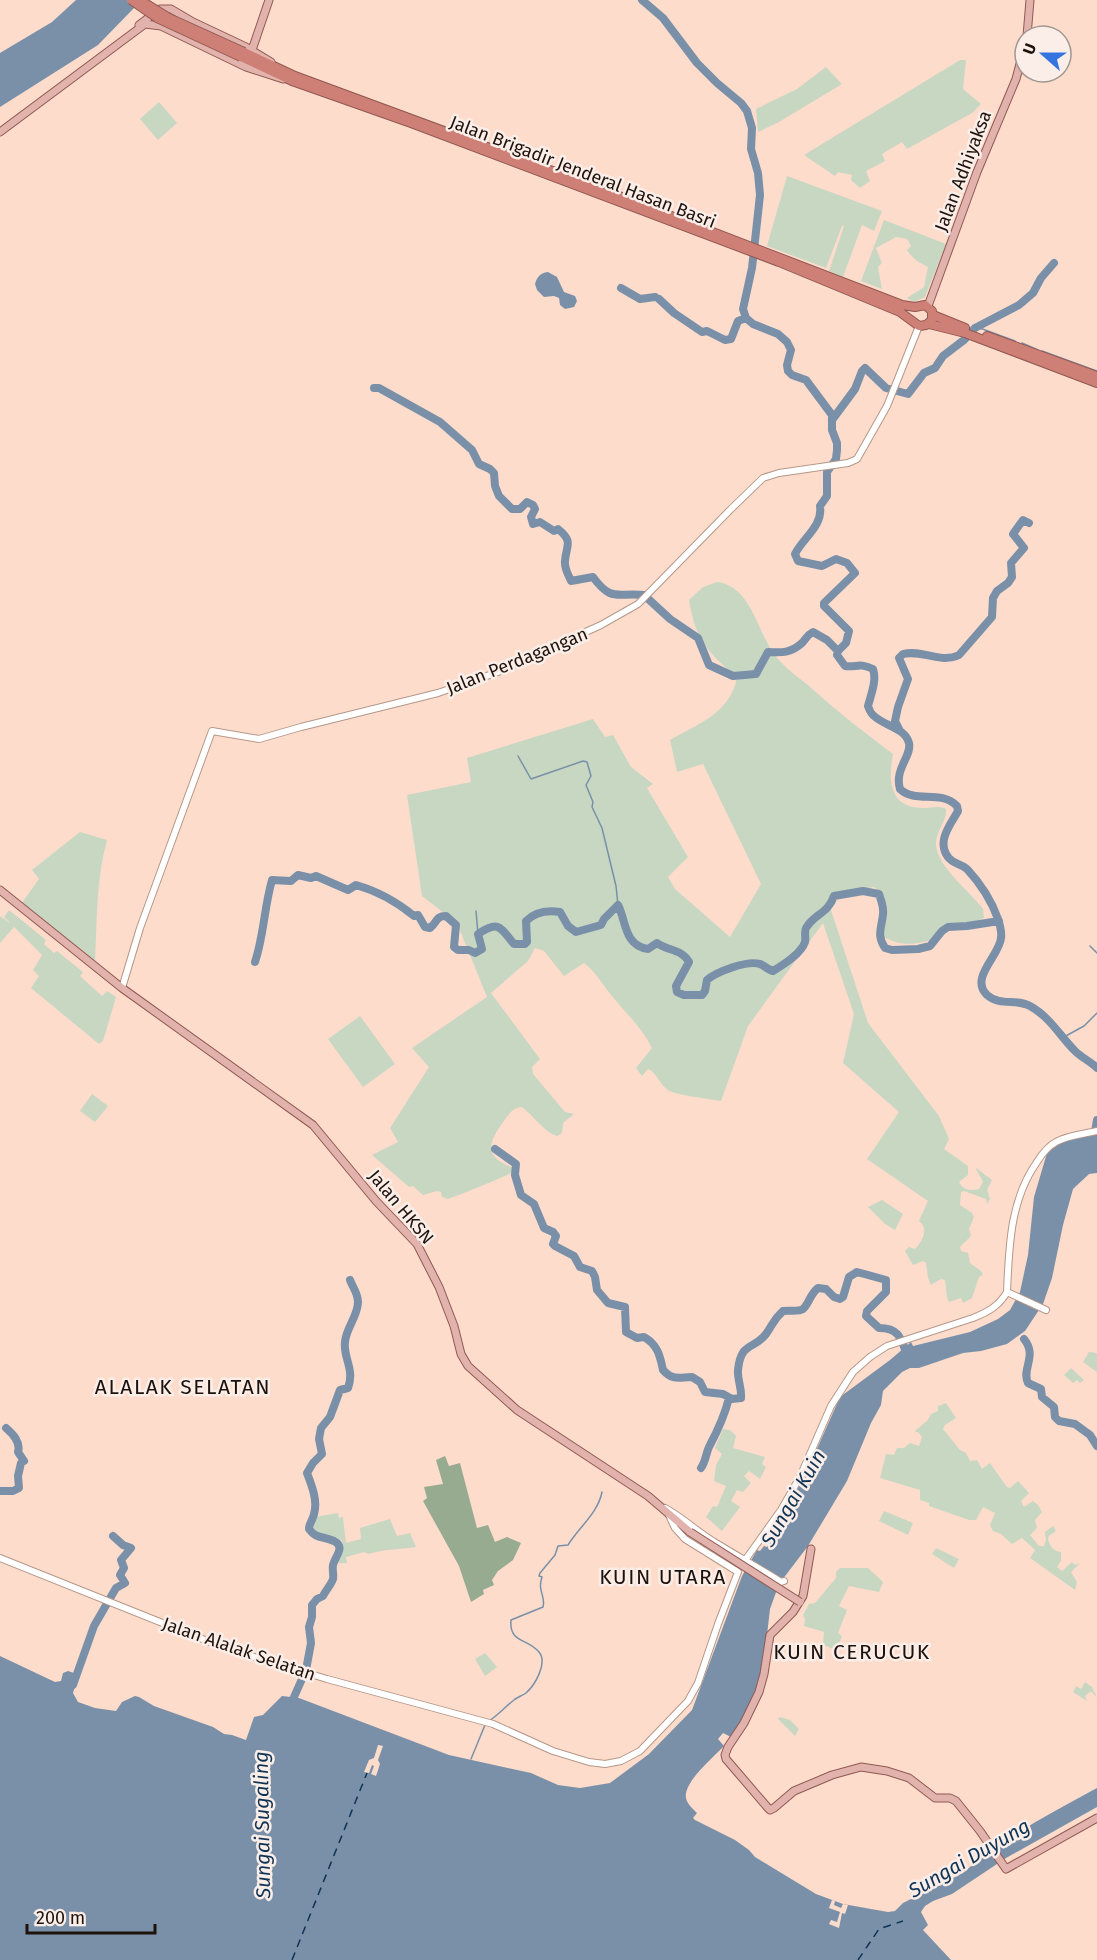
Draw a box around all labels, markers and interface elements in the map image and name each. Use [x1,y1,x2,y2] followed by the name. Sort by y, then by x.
[1013,24,1073,84] north arrow
[1019,41,1040,57] text: U
[930,107,996,235] street label: Jalan Adhiyaksa
[447,111,719,233] street label: Jalan Brigadir Jenderal Hasan Basri
[443,623,591,699] street label: Jalan Perdagangan
[364,1165,438,1249] street label: Jalan HKSN
[95,1374,271,1400] district label: ALALAK SELATAN
[755,1445,830,1552] water label: Sungai Kuin
[599,1564,727,1590] district label: KUIN UTARA
[159,1612,319,1686] street label: Jalan Alalak Selatan
[773,1639,931,1665] district label: KUIN CERUCUK
[249,1751,275,1900] water label: Sungai Sugaling
[903,1814,1034,1903] water label: Sungai Duyung
[27,1897,154,1935] scale bar
[36,1907,85,1929] text: 200 m

